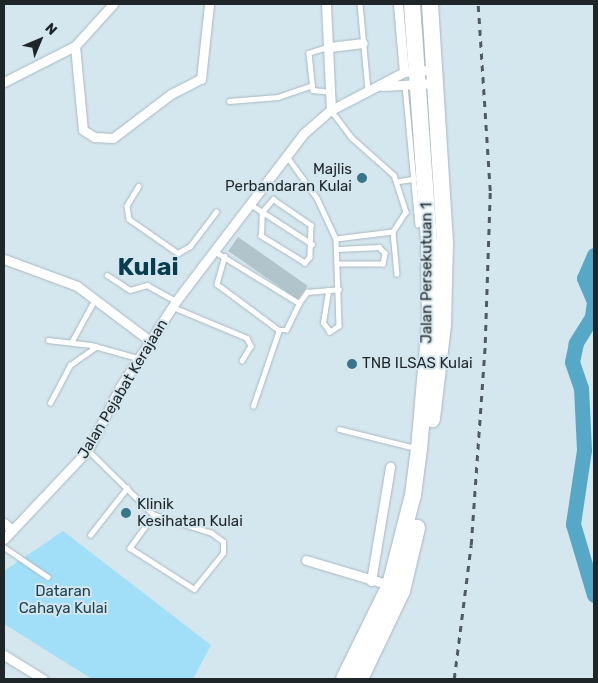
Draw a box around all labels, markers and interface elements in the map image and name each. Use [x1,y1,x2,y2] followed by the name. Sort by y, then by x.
[15,15,65,65] north arrow
[41,19,61,39] text: N
[225,160,352,195] place label: Majlis Perbandaran Kulai
[356,172,368,184] marker: Majlis Perbandaran Kulai
[418,202,436,344] street label: Jalan Persekutuan 1
[117,252,179,282] district label: Kulai
[74,316,172,462] street label: Jalan Pejabat Kerajaan
[362,355,473,373] place label: TNB ILSAS Kulai
[346,358,358,370] marker: TNB ILSAS Kulai
[137,495,243,530] place label: Klinik Kesihatan Kulai
[119,506,133,520] marker: Klinik Kesihatan Kulai
[19,582,107,617] park label: Dataran Cahaya Kulai

